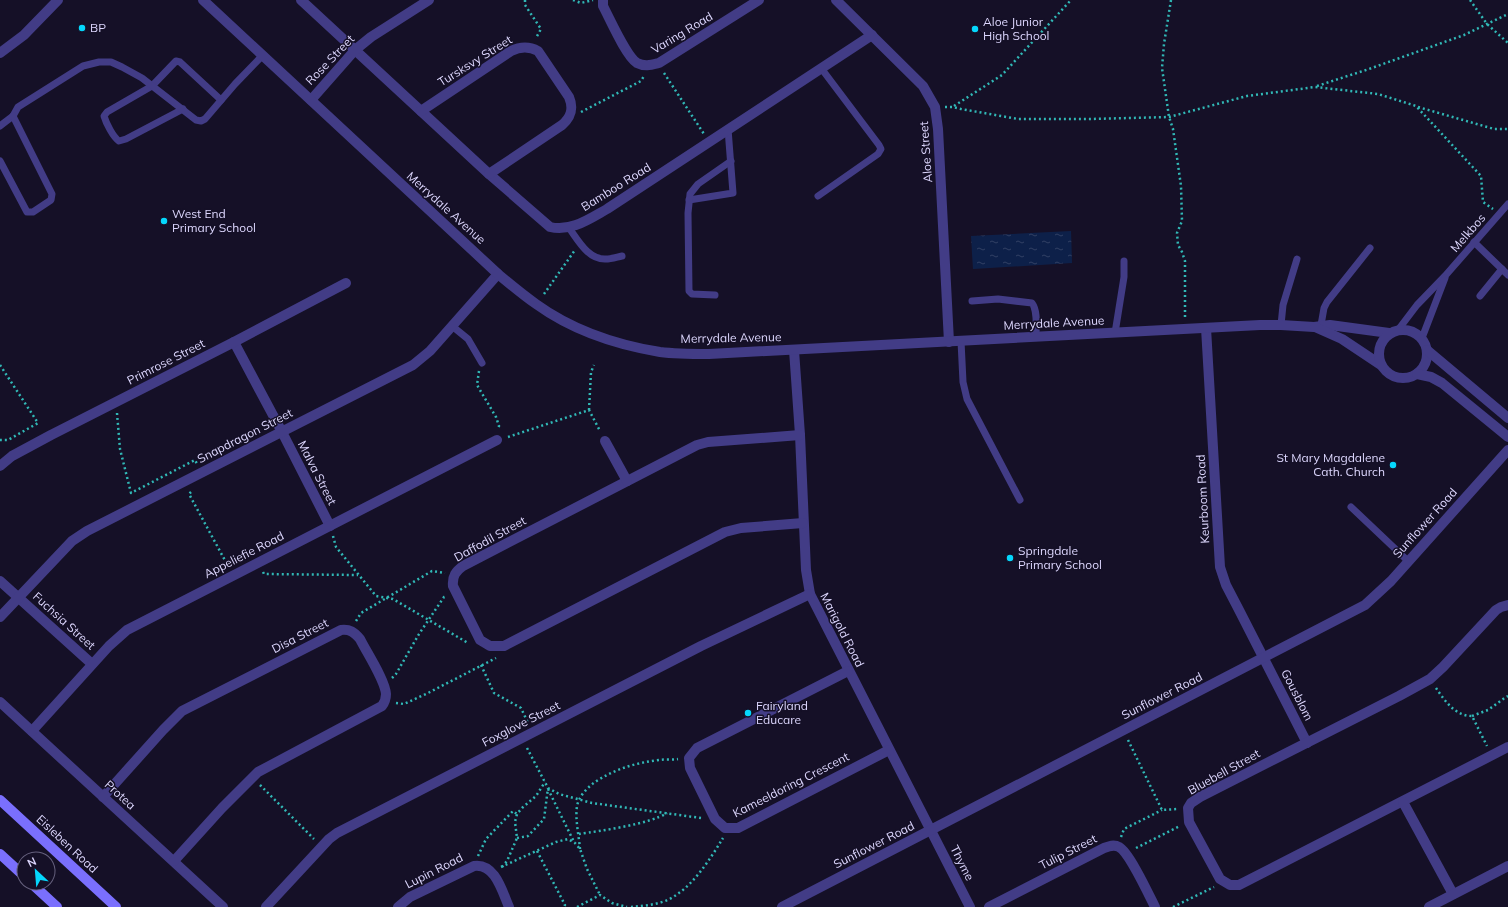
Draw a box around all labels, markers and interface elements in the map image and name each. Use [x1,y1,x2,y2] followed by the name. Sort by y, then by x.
[648,8,715,57] street label: Varing Road
[983,14,1049,43] place label: Aloe Junior High School
[90,20,106,35] place label: BP
[77,23,87,33] marker: BP
[970,24,980,34] marker: Aloe Junior High School
[302,31,357,88] street label: Rose Street
[435,32,515,89] street label: Tursksvy Street
[916,121,935,183] street label: Aloe Street
[578,159,653,214] street label: Bamboo Road
[404,168,489,247] street label: Merrydale Avenue
[172,206,256,235] place label: West End Primary School
[1447,210,1488,255] street label: Melkbos
[159,216,169,226] marker: West End Primary School
[1003,312,1105,333] street label: Merrydale Avenue
[680,329,782,346] street label: Merrydale Avenue
[124,335,207,388] street label: Primrose Street
[195,405,295,466] street label: Snapdragon Street
[295,438,340,507] street label: Malva Street
[1276,450,1385,479] place label: St Mary Magdalene Cath. Church
[1193,454,1212,544] street label: Keurboom Road
[1388,460,1398,470] marker: St Mary Magdalene Cath. Church
[1389,485,1460,561] street label: Sunflower Road
[451,513,528,565] street label: Daffodil Street
[201,528,286,581] street label: Appeliefie Road
[1018,543,1102,572] place label: Springdale Primary School
[1005,553,1015,563] marker: Springdale Primary School
[30,589,99,653] street label: Fuchsia Street
[817,590,868,669] street label: Marigold Road
[269,615,330,656] street label: Disa Street
[1278,666,1317,723] street label: Gousblom
[1119,669,1205,722] street label: Sunflower Road
[479,697,562,750] street label: Foxglove Street
[756,698,808,727] place label: Fairyland Educare
[743,708,753,718] marker: Fairyland Educare
[1185,746,1262,798] street label: Bluebell Street
[730,749,851,820] street label: Kameeldoring Crescent
[102,777,139,812] street label: Protea
[33,811,101,876] street label: Eisleben Road
[831,818,917,871] street label: Sunflower Road
[1037,831,1099,872] street label: Tulip Street
[947,843,978,883] street label: Thyme
[402,850,465,892] street label: Lupin Road
[16,851,56,891] north arrow
[25,854,38,870] text: N

